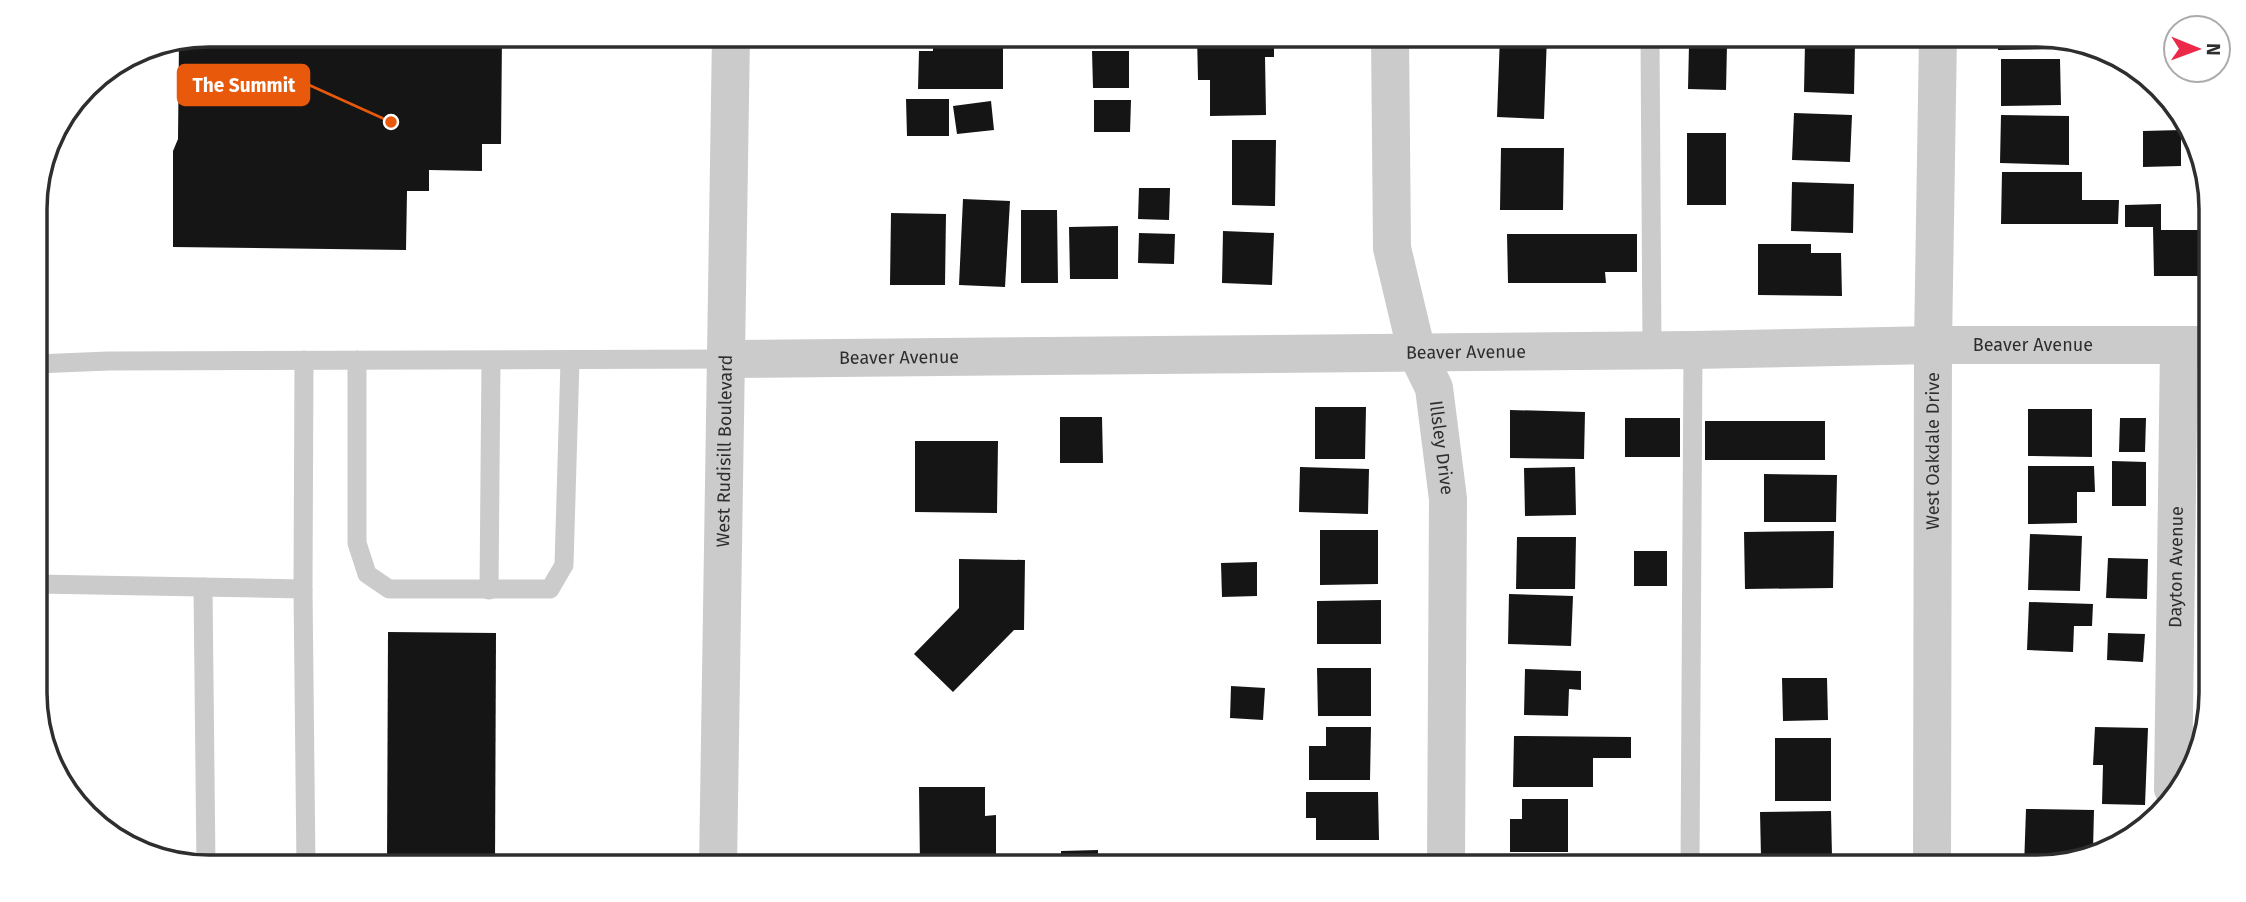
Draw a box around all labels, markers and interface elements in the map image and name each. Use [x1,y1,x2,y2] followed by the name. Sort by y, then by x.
[2162,14,2232,84] north arrow
[2202,43,2225,56] text: N
[178,65,309,105] callout: The Summit
[193,74,296,97] text: The Summit
[1973,334,2093,356] street label: Beaver Avenue
[1406,341,1526,364] street label: Beaver Avenue
[839,346,959,369] street label: Beaver Avenue
[712,355,737,548] street label: West Rudisill Boulevard
[1922,372,1944,530] street label: West Oakdale Drive
[1425,399,1458,496] street label: Illsley Drive
[2164,506,2188,628] street label: Dayton Avenue

